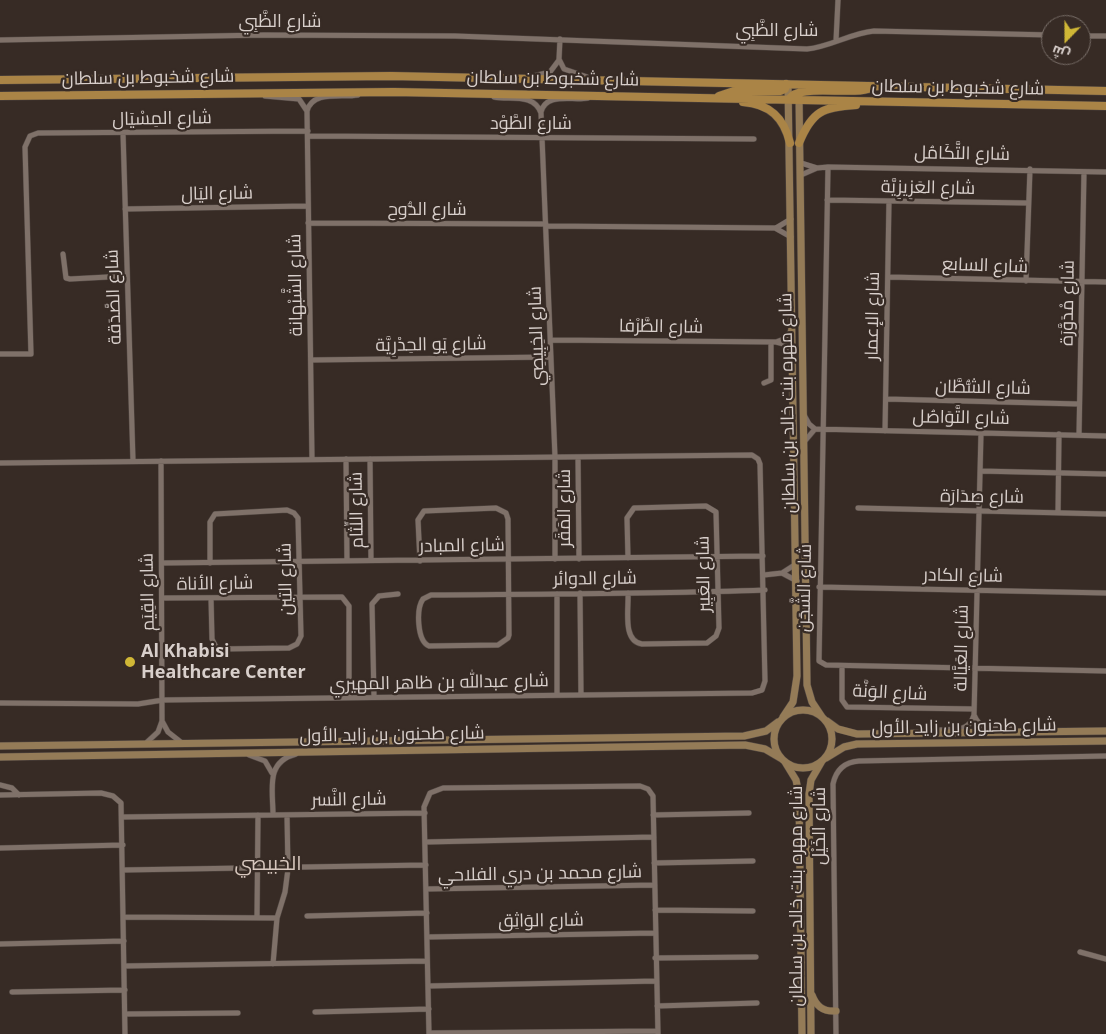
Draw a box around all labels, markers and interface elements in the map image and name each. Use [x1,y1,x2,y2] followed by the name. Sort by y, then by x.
[239,11,321,33] street label: شارع الظَّبِي
[1041,15,1091,65] north arrow
[736,20,818,42] street label: شارع الظَّبِي
[1049,41,1072,66] text: ش
[61,66,235,90] street label: شارع شخبوط بن سلطان
[466,67,640,91] street label: شارع شخبوط بن سلطان
[871,76,1045,100] street label: شارع شخبوط بن سلطان
[112,107,212,131] street label: شارع المِسْيَال
[490,113,572,135] street label: شارع الطَّوْد
[914,142,1010,166] street label: شارع التَّكَامُل
[881,176,975,200] street label: شارع العَزِيزِيَّة
[181,183,253,205] street label: شارع اليَال
[387,199,467,221] street label: شارع الدُّوح
[284,234,308,336] street label: شارع الشَّبْهانة
[102,249,126,345] street label: شارع الصَّدَقة
[942,254,1028,278] street label: شارع السابع
[1056,260,1080,346] street label: شارع مْدَوَّرَة
[861,271,885,361] street label: شارع الإعمار
[524,286,550,386] street label: شارع الخِبِيصِي
[775,292,801,514] street label: شارع مهره بنت خالد بن سلطان
[619,315,703,339] street label: شارع الطَّرْفا
[375,333,487,357] street label: شارع يَو الحِدْرِيَّة
[935,376,1031,400] street label: شارع الشُّطَّان
[912,406,1010,430] street label: شارع التَّوَاصُل
[554,469,576,547] street label: شارع المَقَر
[346,471,368,549] street label: شارع اللِّثام
[940,485,1024,509] street label: شارع صِدَارَة
[419,534,505,558] street label: شارع المبادر
[693,535,715,613] street label: شارع العَبِير
[275,543,297,615] street label: شارع التين
[793,544,817,632] street label: شارع الشَّجَن
[137,553,159,631] street label: شارع القِيَم
[923,565,1003,587] street label: شارع الكادر
[553,567,637,591] street label: شارع الدوائر
[177,573,253,595] street label: شارع الأناة
[950,604,974,692] street label: شارع العَيَّالة
[141,641,306,684] place label: Al Khabisi Healthcare Center
[123,655,137,669] marker: Al Khabisi Healthcare Center
[329,670,549,696] street label: شارع عبدالله بن ظاهر المهيري
[852,680,928,706] street label: شارع الوَنَّة
[871,715,1057,739] street label: شارع طحنون بن زايد الأول
[299,723,485,747] street label: شارع طحنون بن زايد الأول
[786,786,808,1006] street label: شارع مهره بنت خالد بن سلطان
[809,787,831,865] street label: شارع الخَيْل
[311,789,387,811] street label: شارع النَّسر
[234,852,302,876] district label: الخبيصي
[438,861,642,887] street label: شارع محمد بن دري الفلاحي
[498,909,584,933] street label: شارع الوَاثِق

